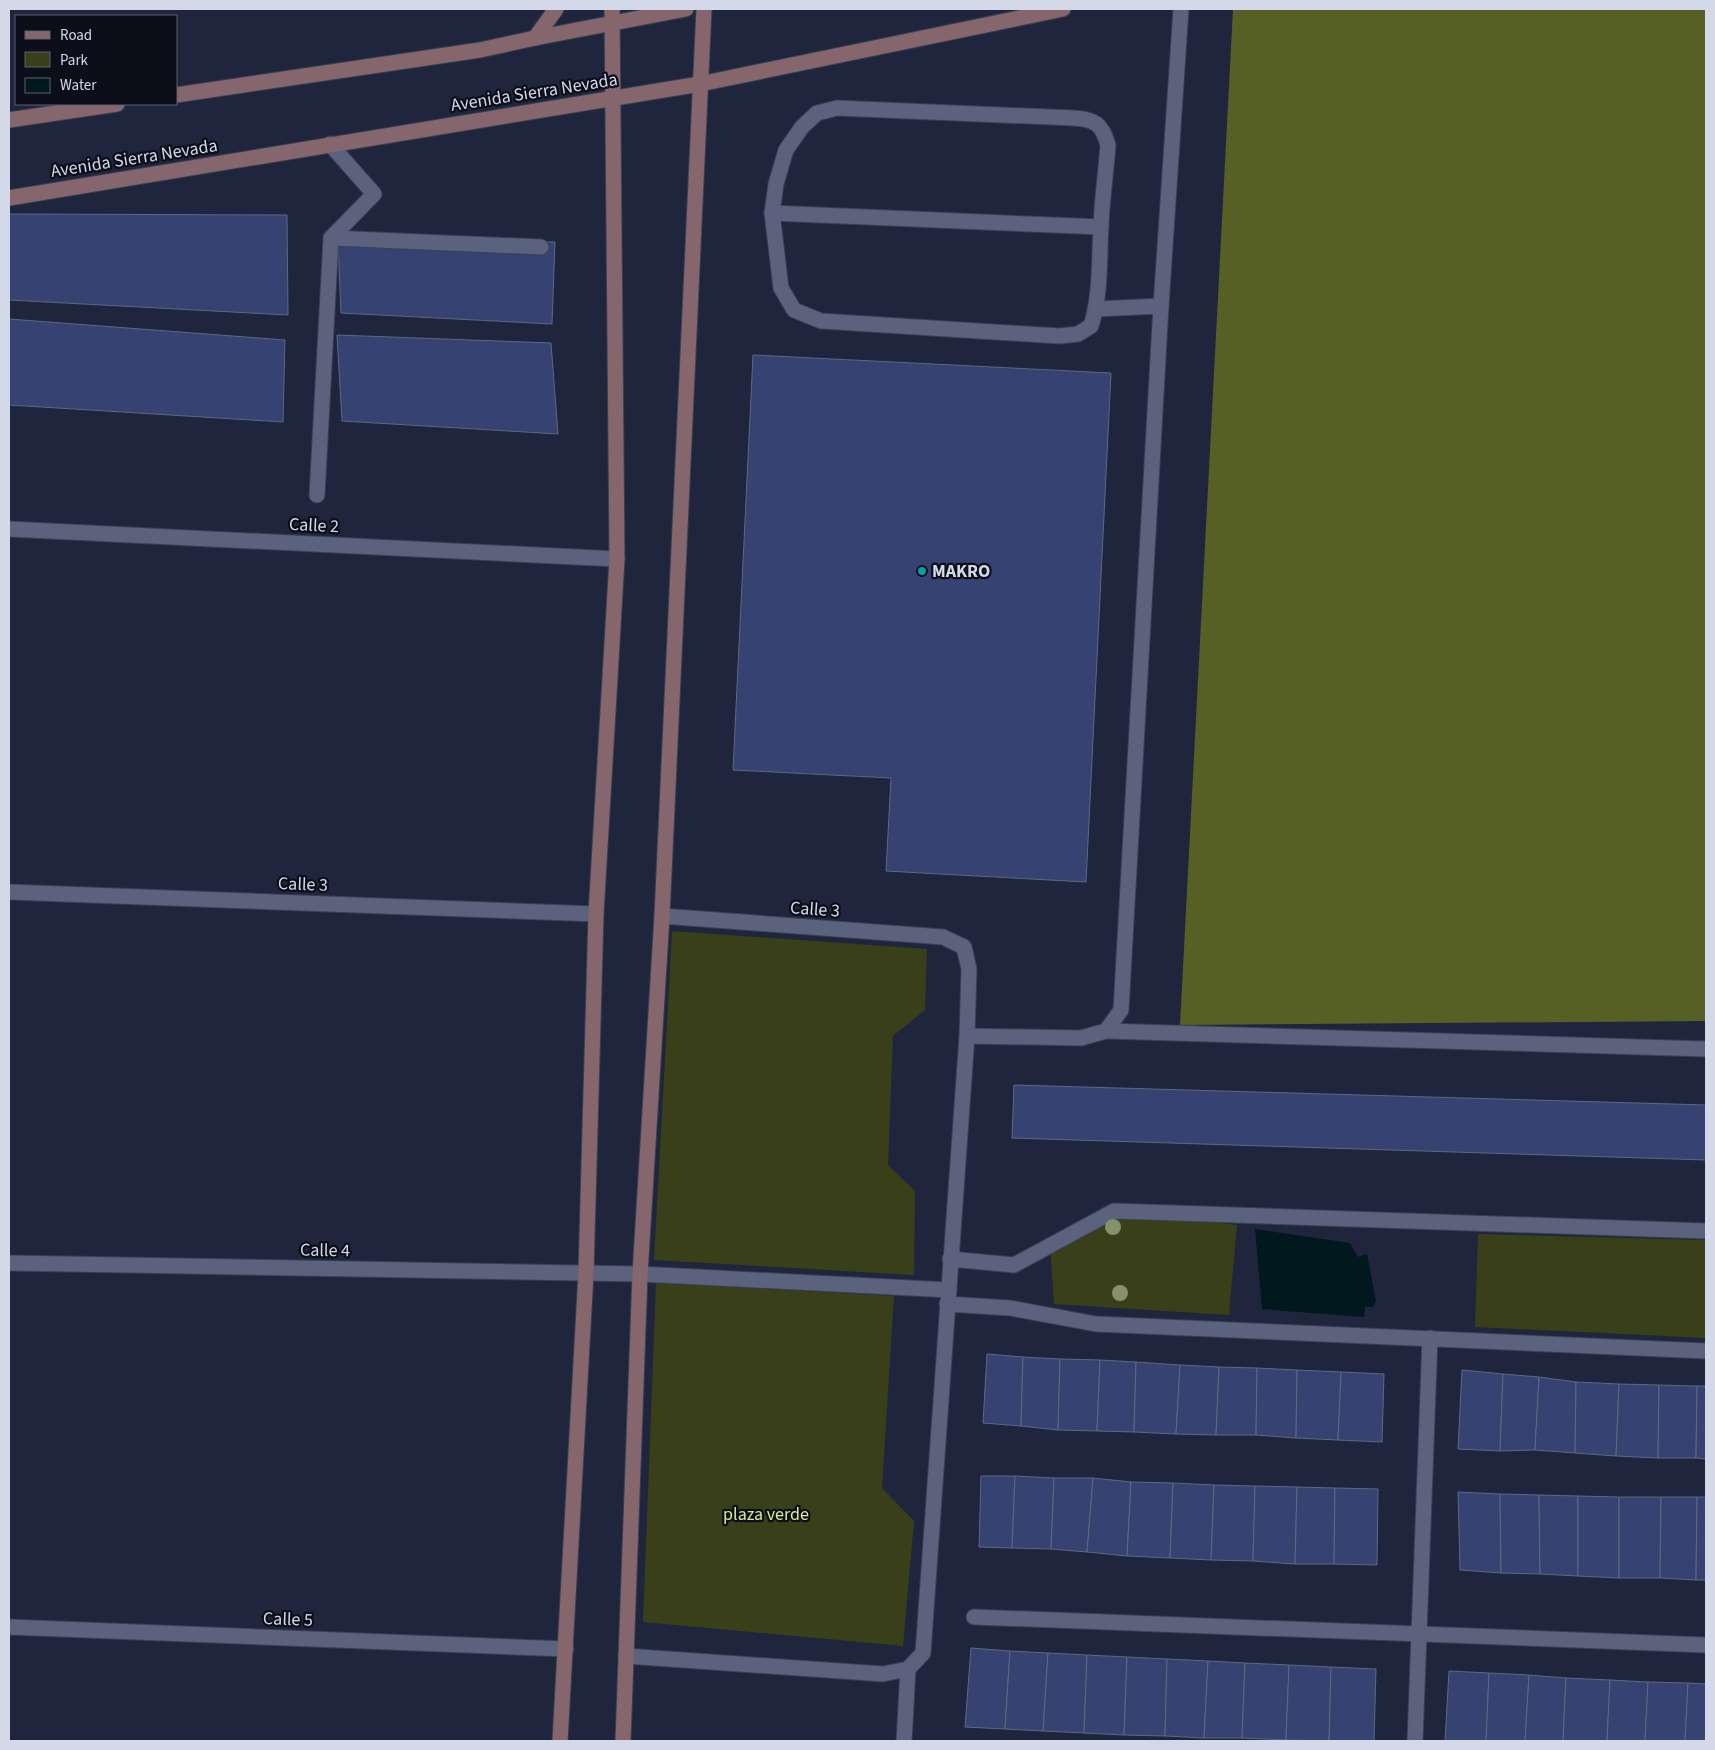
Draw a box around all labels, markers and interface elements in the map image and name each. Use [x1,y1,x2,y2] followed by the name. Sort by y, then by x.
[15,15,178,105] legend
[60,25,92,46] text: Road
[60,50,89,71] text: Park
[449,67,619,118] street label: Avenida Sierra Nevada
[60,75,97,96] text: Water
[49,133,219,184] street label: Avenida Sierra Nevada
[288,512,340,539] street label: Calle 2
[932,559,990,584] place label: MAKRO
[916,565,928,577] marker: MAKRO
[278,871,328,898] street label: Calle 3
[789,895,841,924] street label: Calle 3
[300,1238,350,1263] street label: Calle 4
[723,1502,809,1527] park label: plaza verde
[263,1606,313,1633] street label: Calle 5

